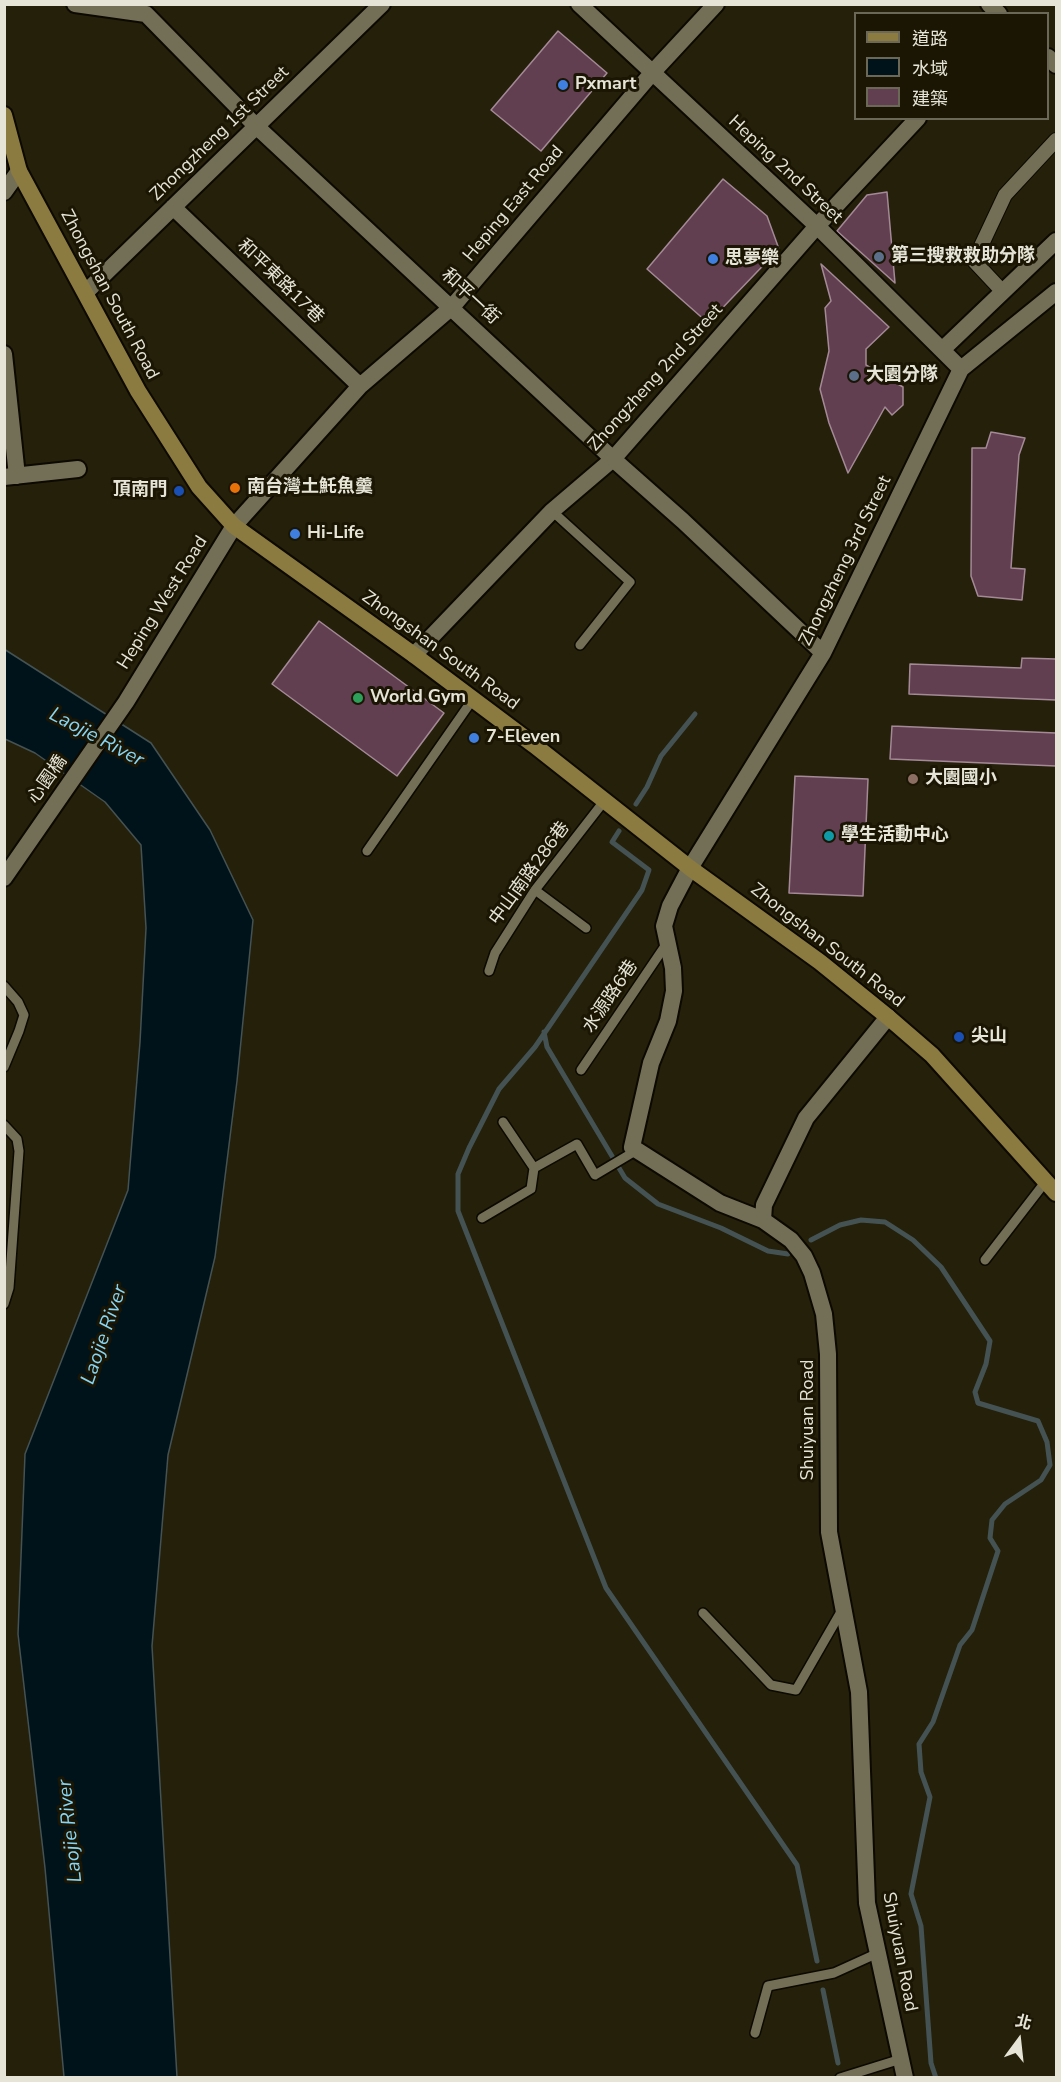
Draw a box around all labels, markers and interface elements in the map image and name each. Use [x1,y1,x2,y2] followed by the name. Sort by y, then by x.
[854,12,1049,120] legend
[912,27,948,51] text: 道路
[912,57,948,81] text: 水域
[146,62,294,206] street label: Zhongzheng 1st Street
[575,74,636,96] place label: Pxmart
[556,78,570,92] marker: Pxmart
[912,87,948,111] text: 建築
[723,111,847,229] street label: Heping 2nd Street
[459,142,569,266] street label: Heping East Road
[55,206,163,384] street label: Zhongshan South Road
[232,235,328,329] street label: 和平東路17巷
[891,246,1035,268] place label: 第三搜救救助分隊
[725,248,779,270] place label: 思夢樂
[872,250,886,264] marker: 第三搜救救助分隊
[706,252,720,266] marker: 思夢樂
[436,265,504,329] street label: 和平一街
[584,300,728,456] street label: Zhongzheng 2nd Street
[866,365,938,387] place label: 大園分隊
[847,369,861,383] marker: 大園分隊
[795,472,897,650] street label: Zhongzheng 3rd Street
[247,477,373,499] place label: 南台灣土魠魚羹
[113,480,167,502] place label: 頂南門
[228,481,242,495] marker: 南台灣土魠魚羹
[172,484,186,498] marker: 頂南門
[307,523,364,545] place label: Hi-Life
[288,527,302,541] marker: Hi-Life
[113,532,213,674] street label: Heping West Road
[357,587,523,715] street label: Zhongshan South Road
[370,687,466,709] place label: World Gym
[351,691,365,705] marker: World Gym
[45,703,147,773] water label: Laojie River
[486,727,560,749] place label: 7-Eleven
[467,731,481,745] marker: 7-Eleven
[24,752,72,808] street label: 心園橋
[925,768,997,790] place label: 大園國小
[906,772,920,786] marker: 大園國小
[485,818,575,930] street label: 中山南路286巷
[841,825,949,847] place label: 學生活動中心
[822,829,836,843] marker: 學生活動中心
[746,879,908,1013] street label: Zhongshan South Road
[579,957,643,1037] street label: 水源路6巷
[971,1026,1007,1048] place label: 尖山
[952,1030,966,1044] marker: 尖山
[77,1282,133,1388] water label: Laojie River
[798,1359,820,1481] street label: Shuiyuan Road
[54,1778,88,1884] water label: Laojie River
[877,1890,921,2014] street label: Shuiyuan Road
[989,2010,1049,2070] north arrow
[1013,2010,1034,2035] text: 北

